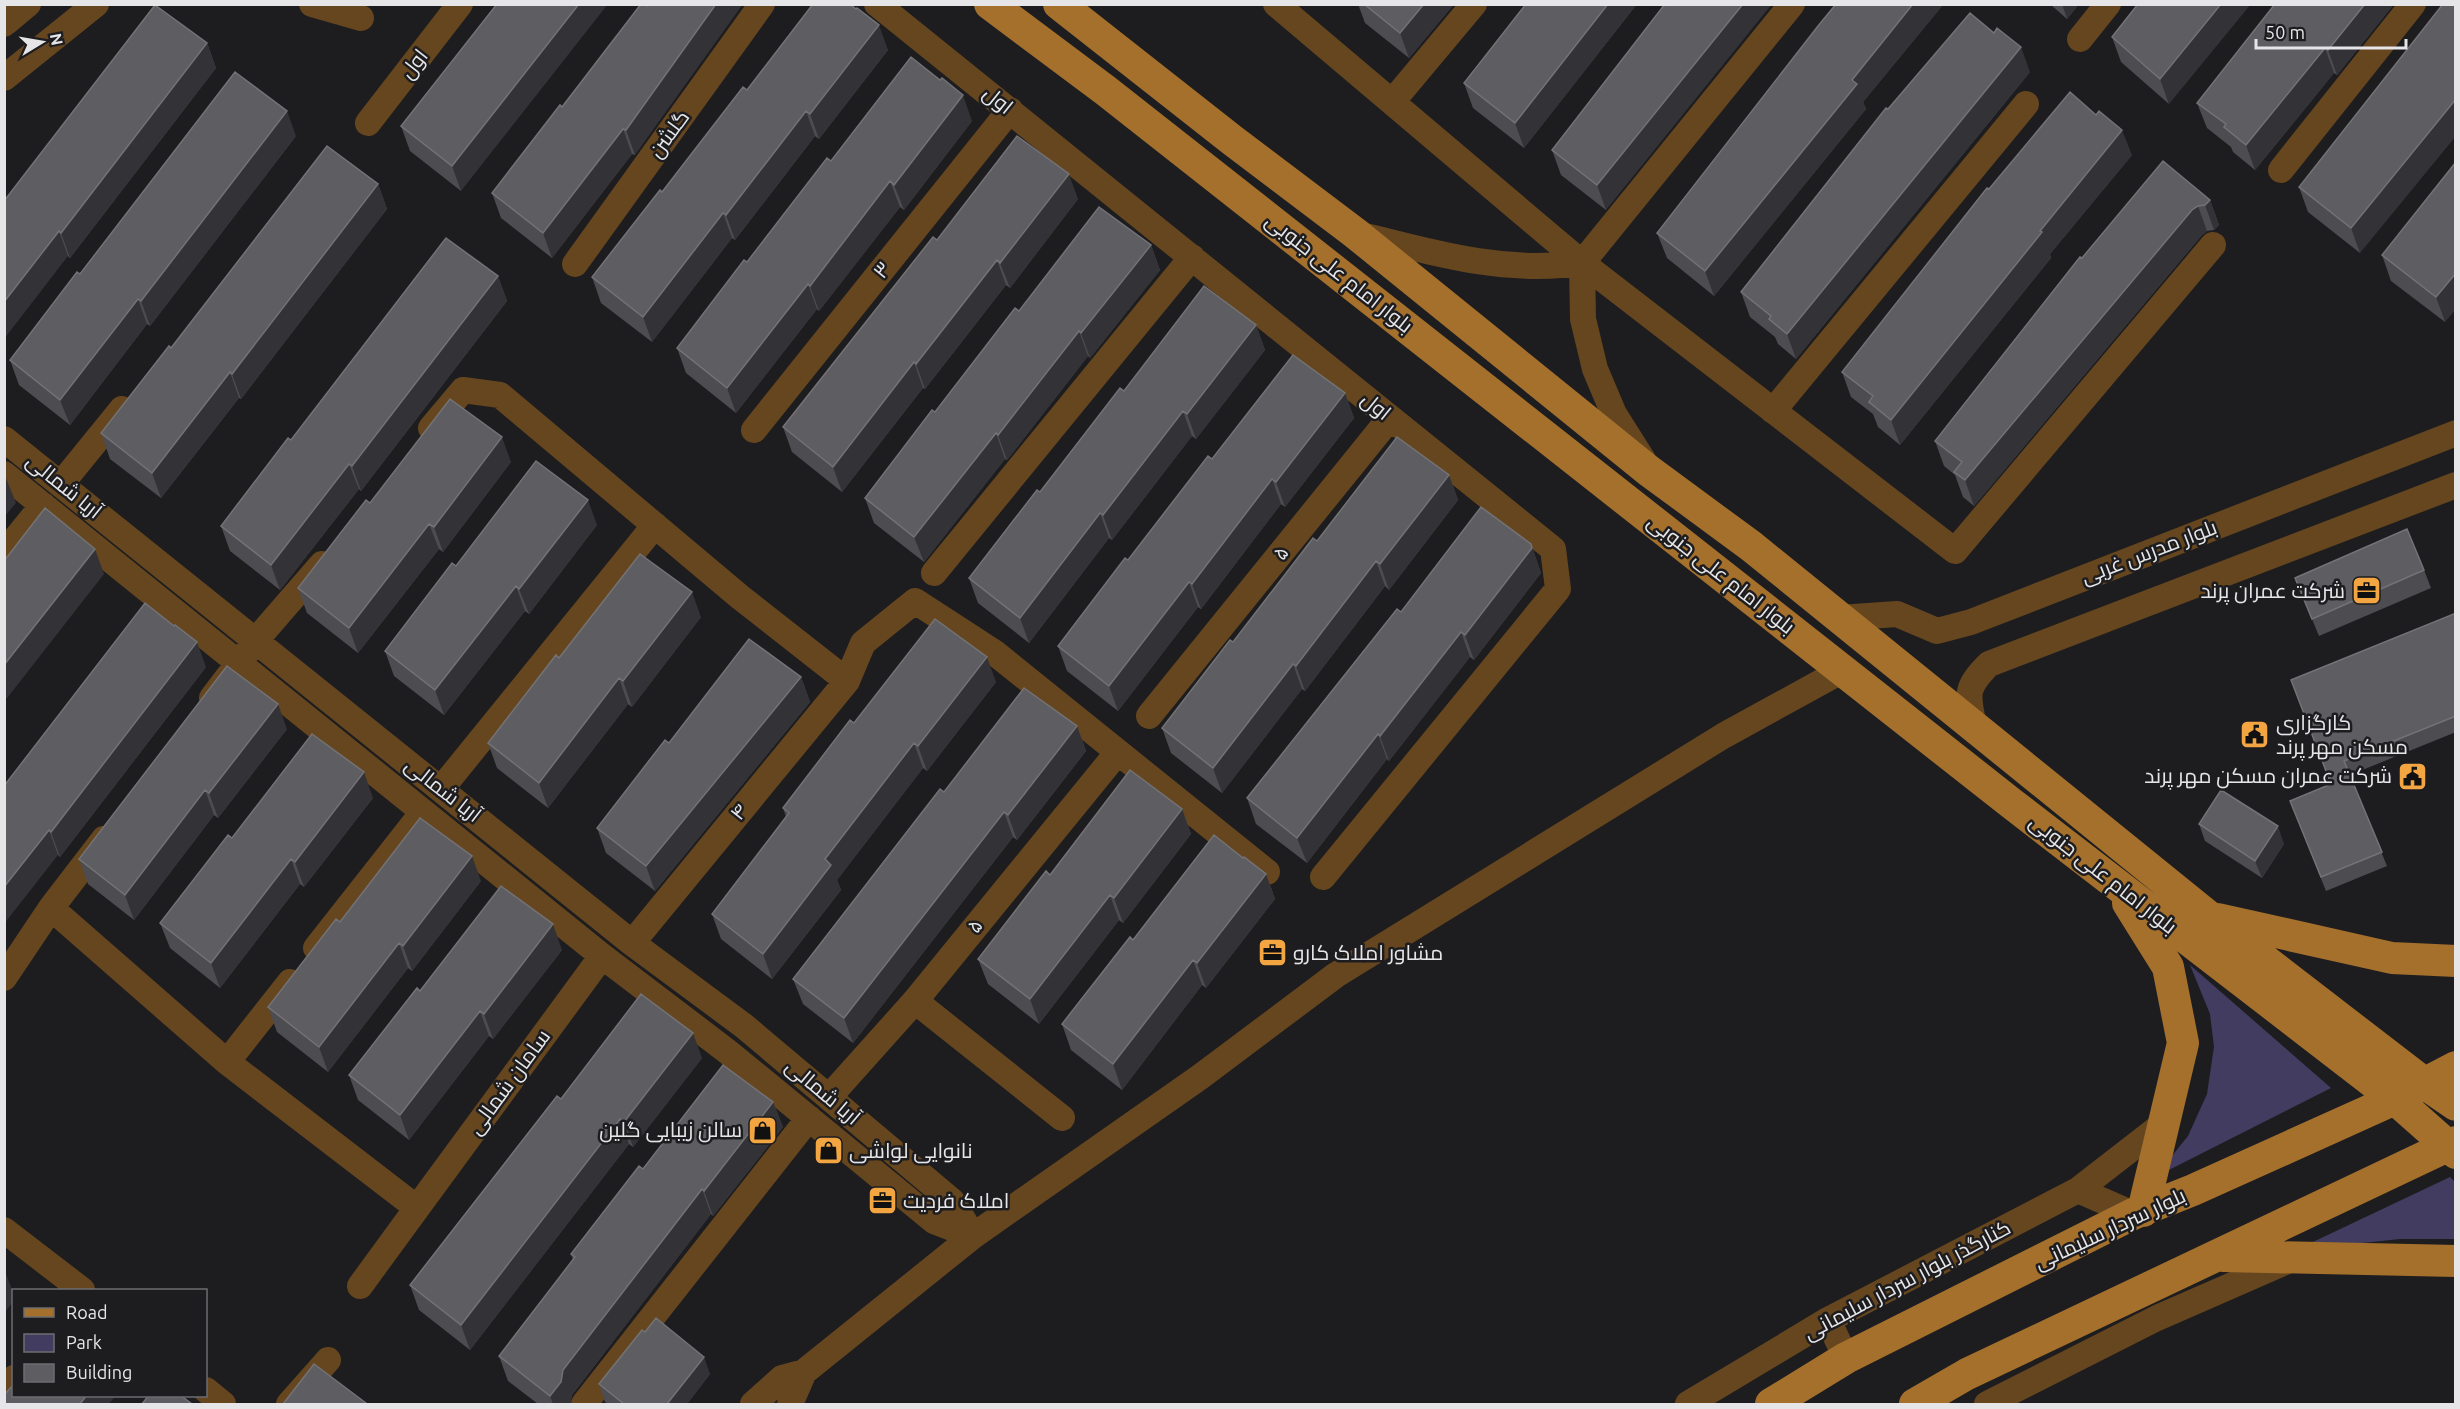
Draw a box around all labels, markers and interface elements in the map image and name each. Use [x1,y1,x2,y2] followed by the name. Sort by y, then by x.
[12,12,72,72] north arrow
[2256,12,2406,50] scale bar
[2265,22,2305,42] text: 50 m
[47,32,67,47] text: N
[394,44,434,84] street label: اول
[978,80,1018,120] street label: اول
[643,105,695,163] street label: گلشن
[1260,207,1418,339] street label: بلوار امام علی جنوبی
[867,256,895,282] street label: ۳
[1356,386,1396,426] street label: اول
[21,448,107,525] street label: آریا شمالی
[1642,508,1800,640] street label: بلوار امام علی جنوبی
[2077,514,2221,590] street label: بلوار مدرس غربی
[1267,540,1293,564] street label: ۵
[2350,575,2382,607] office icon: شرکت عمران پرند
[2200,578,2345,605] place label: شرکت عمران پرند
[2276,710,2408,761] place label: کارگزاری مسکن مهر پرند
[2239,719,2271,751] public building icon: کارگزاری مسکن مهر پرند
[400,752,487,828] street label: آریا شمالی
[2397,760,2429,792] public building icon: شرکت عمران مسکن مهر پرند
[2144,763,2392,790] place label: شرکت عمران مسکن مهر پرند
[725,798,752,824] street label: ۴
[2024,808,2182,940] street label: بلوار امام علی جنوبی
[961,913,987,937] street label: ۵
[1256,937,1288,969] office icon: مشاور املاک کارو
[1293,940,1443,965] place label: مشاور املاک کارو
[462,1024,556,1140] street label: سامان شمالی
[780,1053,866,1131] street label: آریا شمالی
[747,1114,779,1146] shop icon: سالن زیبایی گلین
[599,1117,742,1143] place label: سالن زیبایی گلین
[812,1135,844,1167] shop icon: نانوایی لواشی
[849,1138,973,1164] place label: نانوایی لواشی
[2030,1183,2190,1275] street label: بلوار سردار سلیمانی
[866,1185,898,1217] office icon: املاک فردیت
[903,1188,1009,1213] place label: املاک فردیت
[1799,1214,2015,1346] street label: کنارگذر بلوار سردار سلیمانی
[12,1289,207,1397] legend
[66,1302,108,1322] text: Road
[66,1332,102,1352] text: Park
[66,1362,132,1382] text: Building

